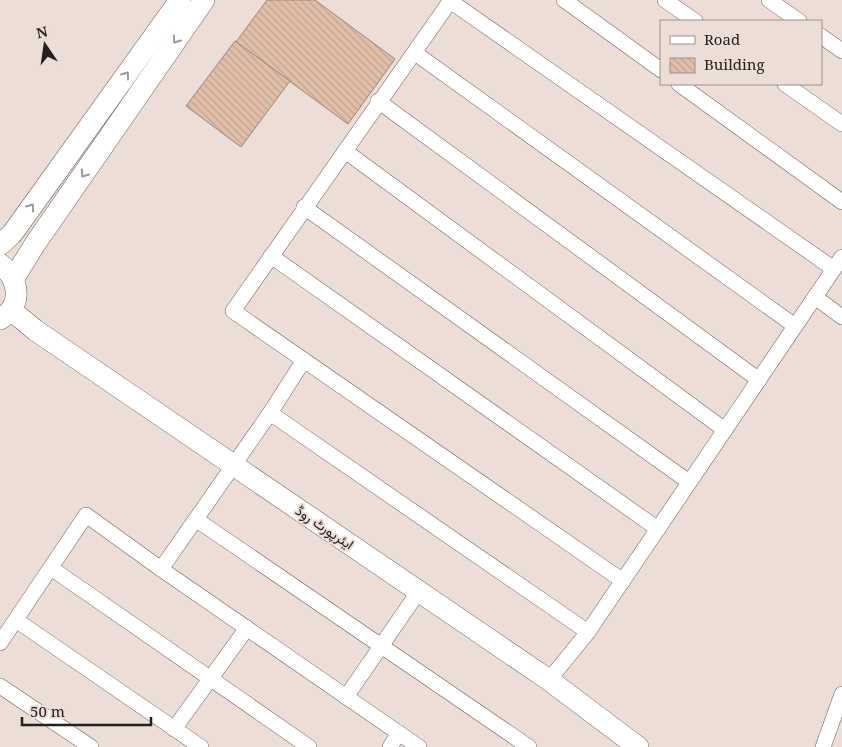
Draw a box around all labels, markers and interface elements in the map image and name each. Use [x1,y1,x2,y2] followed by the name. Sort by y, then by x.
[20,20,70,70] north arrow
[660,20,822,85] legend
[34,21,49,42] text: N
[704,29,740,49] text: Road
[173,34,182,44] one-way arrow
[704,54,765,74] text: Building
[120,71,129,81] one-way arrow
[81,168,90,177] one-way arrow
[25,203,34,213] one-way arrow
[292,501,358,554] street label: ایئرپورٹ روڈ
[22,694,151,726] scale bar
[30,701,65,721] text: 50 m

